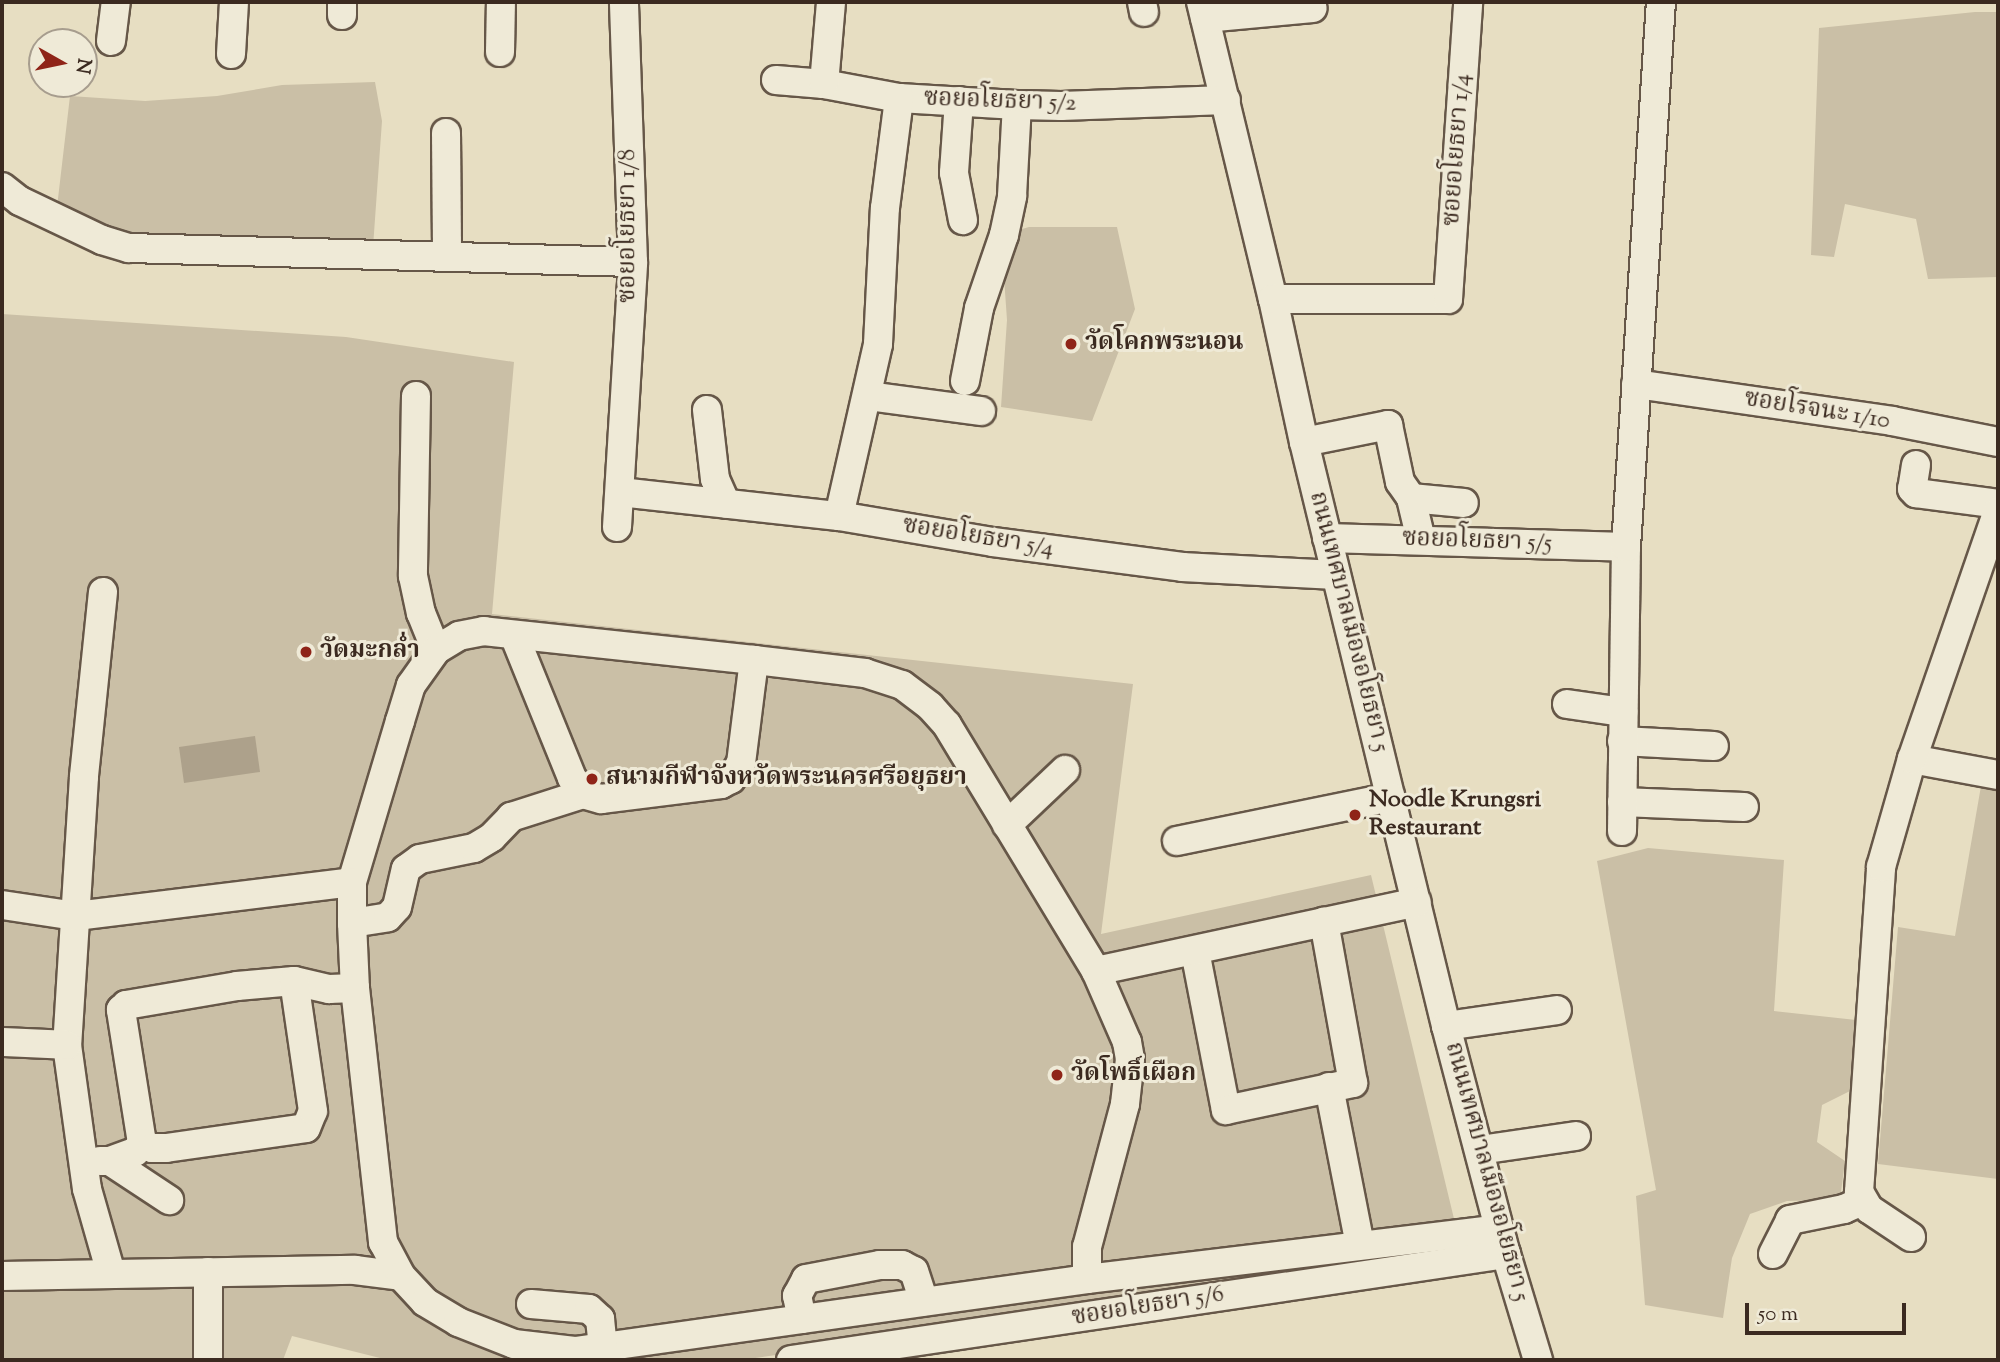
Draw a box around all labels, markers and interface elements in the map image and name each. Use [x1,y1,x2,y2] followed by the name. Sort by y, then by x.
[28,28,98,98] north arrow
[68,56,97,76] text: N
[1438,73,1478,227] street label: ซอยอโยธยา 1/4
[923,85,1077,119] street label: ซอยอโยธยา 5/2
[615,149,643,303] street label: ซอยอโยธยา 1/8
[1085,330,1243,358] place label: วัดโคกพระนอน
[1063,336,1079,352] marker: วัดโคกพระนอน
[1742,385,1892,437] street label: ซอยโรจนะ 1/10
[1302,489,1394,755] street label: ถนนเทศบาลเมืองอโยธยา 5
[900,512,1056,564] street label: ซอยอโยธยา 5/4
[1402,525,1552,559] street label: ซอยอโยธยา 5/5
[320,638,420,666] place label: วัดมะกล่ำ
[298,644,314,660] marker: วัดมะกล่ำ
[606,765,967,793] place label: สนามกีฬาจังหวัดพระนครศรีอยุธยา
[584,771,600,787] marker: สนามกีฬาจังหวัดพระนครศรีอยุธยา
[1369,787,1541,843] place label: Noodle Krungsri Restaurant
[1347,807,1363,823] marker: Noodle Krungsri Restaurant
[1437,1039,1535,1305] street label: ถนนเทศบาลเมืองอโยธยา 5
[1071,1061,1196,1089] place label: วัดโพธิ์เผือก
[1049,1067,1065,1083] marker: วัดโพธิ์เผือก
[1070,1281,1226,1333] street label: ซอยอโยธยา 5/6
[1748,1288,1909,1332] scale bar
[1758,1300,1798,1330] text: 50 m

